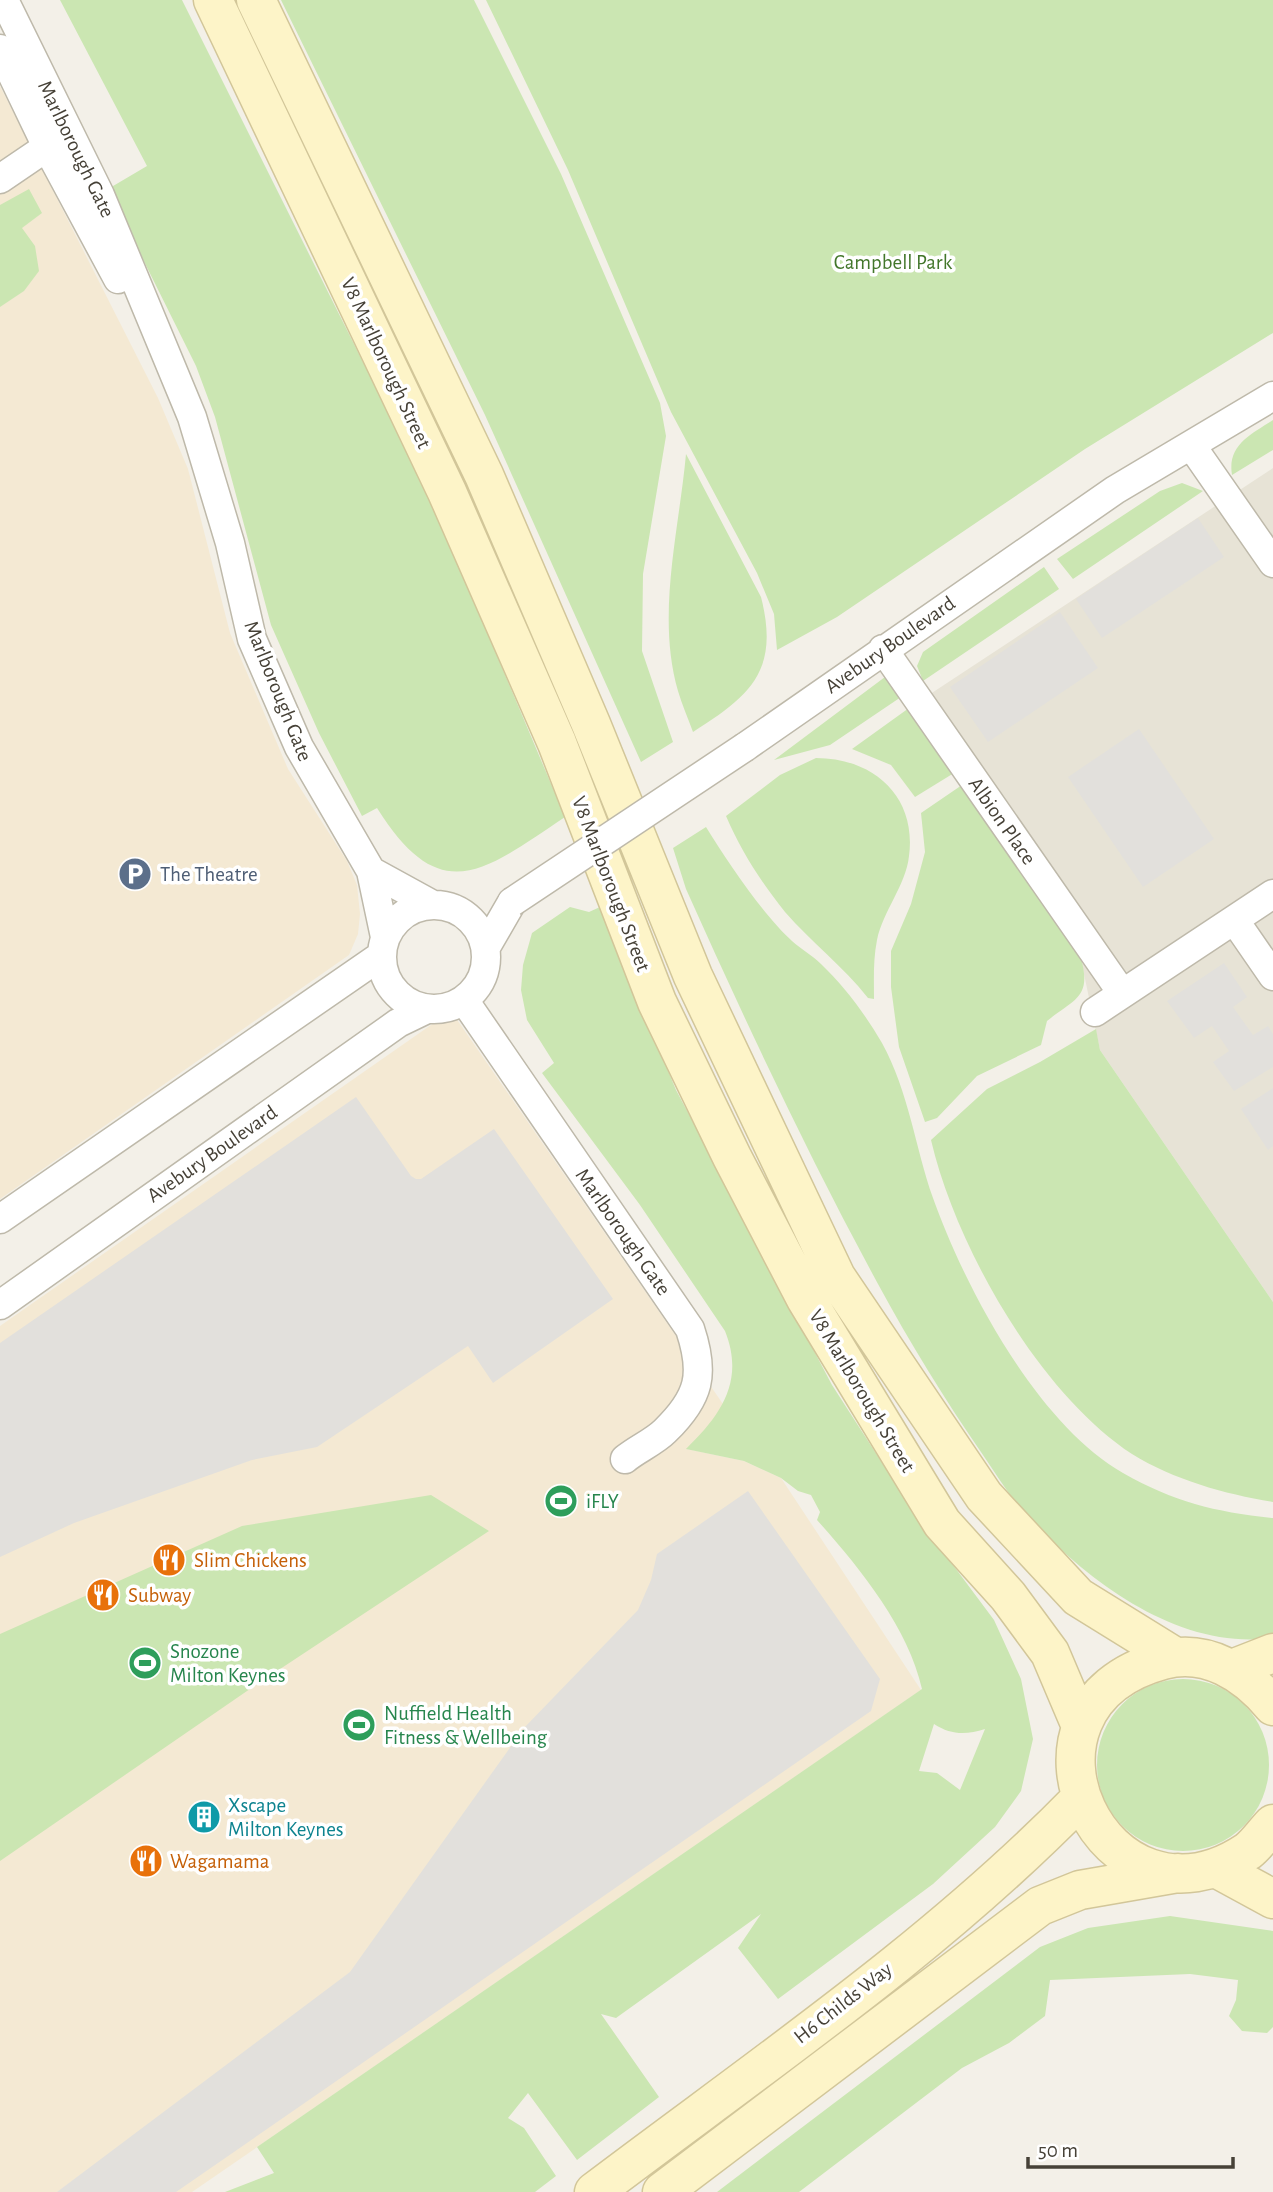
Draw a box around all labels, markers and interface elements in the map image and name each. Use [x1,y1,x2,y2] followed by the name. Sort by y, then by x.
[34,77,118,221] street label: Marlborough Gate
[834,252,953,273] park label: Campbell Park
[337,274,435,452] street label: V8 Marlborough Street
[821,592,959,698] street label: Avebury Boulevard
[240,618,316,764] street label: Marlborough Gate
[964,774,1040,868] street label: Albion Place
[568,793,654,975] street label: V8 Marlborough Street
[116,855,154,893] parking icon: The Theatre
[160,864,258,885] place label: The Theatre
[143,1101,281,1207] street label: Avebury Boulevard
[572,1165,674,1299] street label: Marlborough Gate
[805,1306,919,1476] street label: V8 Marlborough Street
[542,1482,580,1520] sports icon: iFLY
[586,1491,619,1512] place label: iFLY
[150,1541,188,1579] restaurant icon: Slim Chickens
[194,1550,307,1571] place label: Slim Chickens
[84,1576,122,1614] restaurant icon: Subway
[128,1585,191,1606] place label: Subway
[170,1641,286,1686] place label: Snozone Milton Keynes
[126,1644,164,1682] sports icon: Snozone Milton Keynes
[384,1703,548,1748] place label: Nuffield Health Fitness & Wellbeing
[340,1706,378,1744] sports icon: Nuffield Health Fitness & Wellbeing
[228,1795,344,1840] place label: Xscape Milton Keynes
[185,1798,223,1836] building icon: Xscape Milton Keynes
[127,1842,165,1880] restaurant icon: Wagamama
[170,1851,270,1872] place label: Wagamama
[790,1958,896,2048] street label: H6 Childs Way
[1028,2126,1233,2170] scale bar
[1038,2140,1078,2161] text: 50 m

